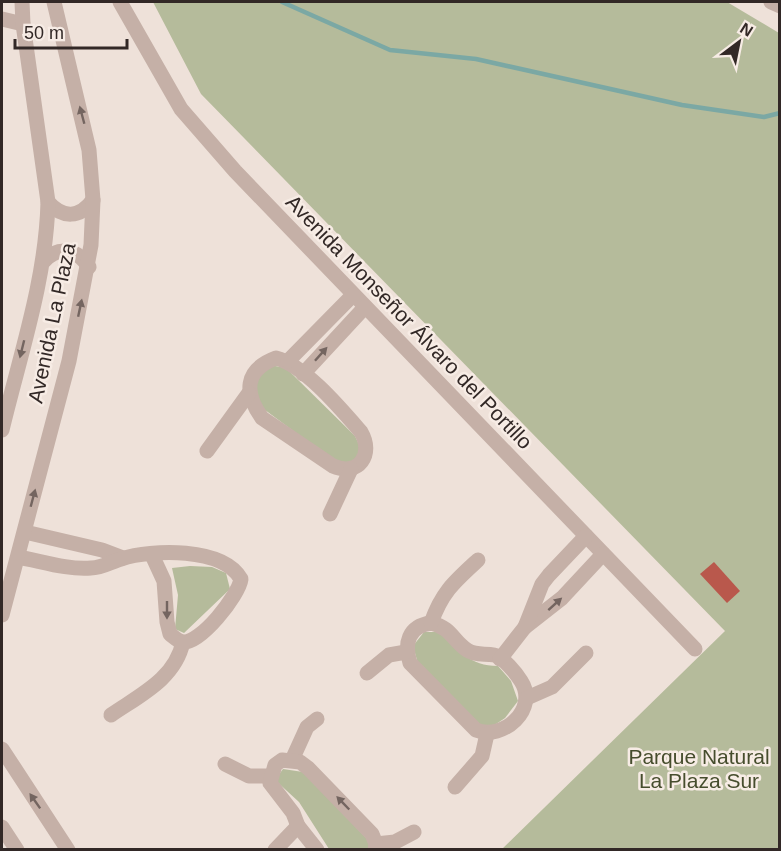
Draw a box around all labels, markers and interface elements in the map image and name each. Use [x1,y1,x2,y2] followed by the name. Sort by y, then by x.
[15,12,128,50] scale bar
[709,12,769,72] north arrow
[737,19,756,40] text: N
[24,23,64,43] text: 50 m
[76,106,86,124] one-way arrow
[282,190,537,453] street label: Avenida Monseñor Álvaro del Portillo
[23,240,80,405] street label: Avenida La Plaza
[76,298,85,317] one-way arrow
[16,340,26,358] one-way arrow
[314,347,327,362] one-way arrow
[29,488,39,507] one-way arrow
[547,598,562,611] one-way arrow
[162,601,172,620] one-way arrow
[628,745,770,792] park label: Parque Natural La Plaza Sur
[29,794,41,810] one-way arrow
[337,797,351,811] one-way arrow

